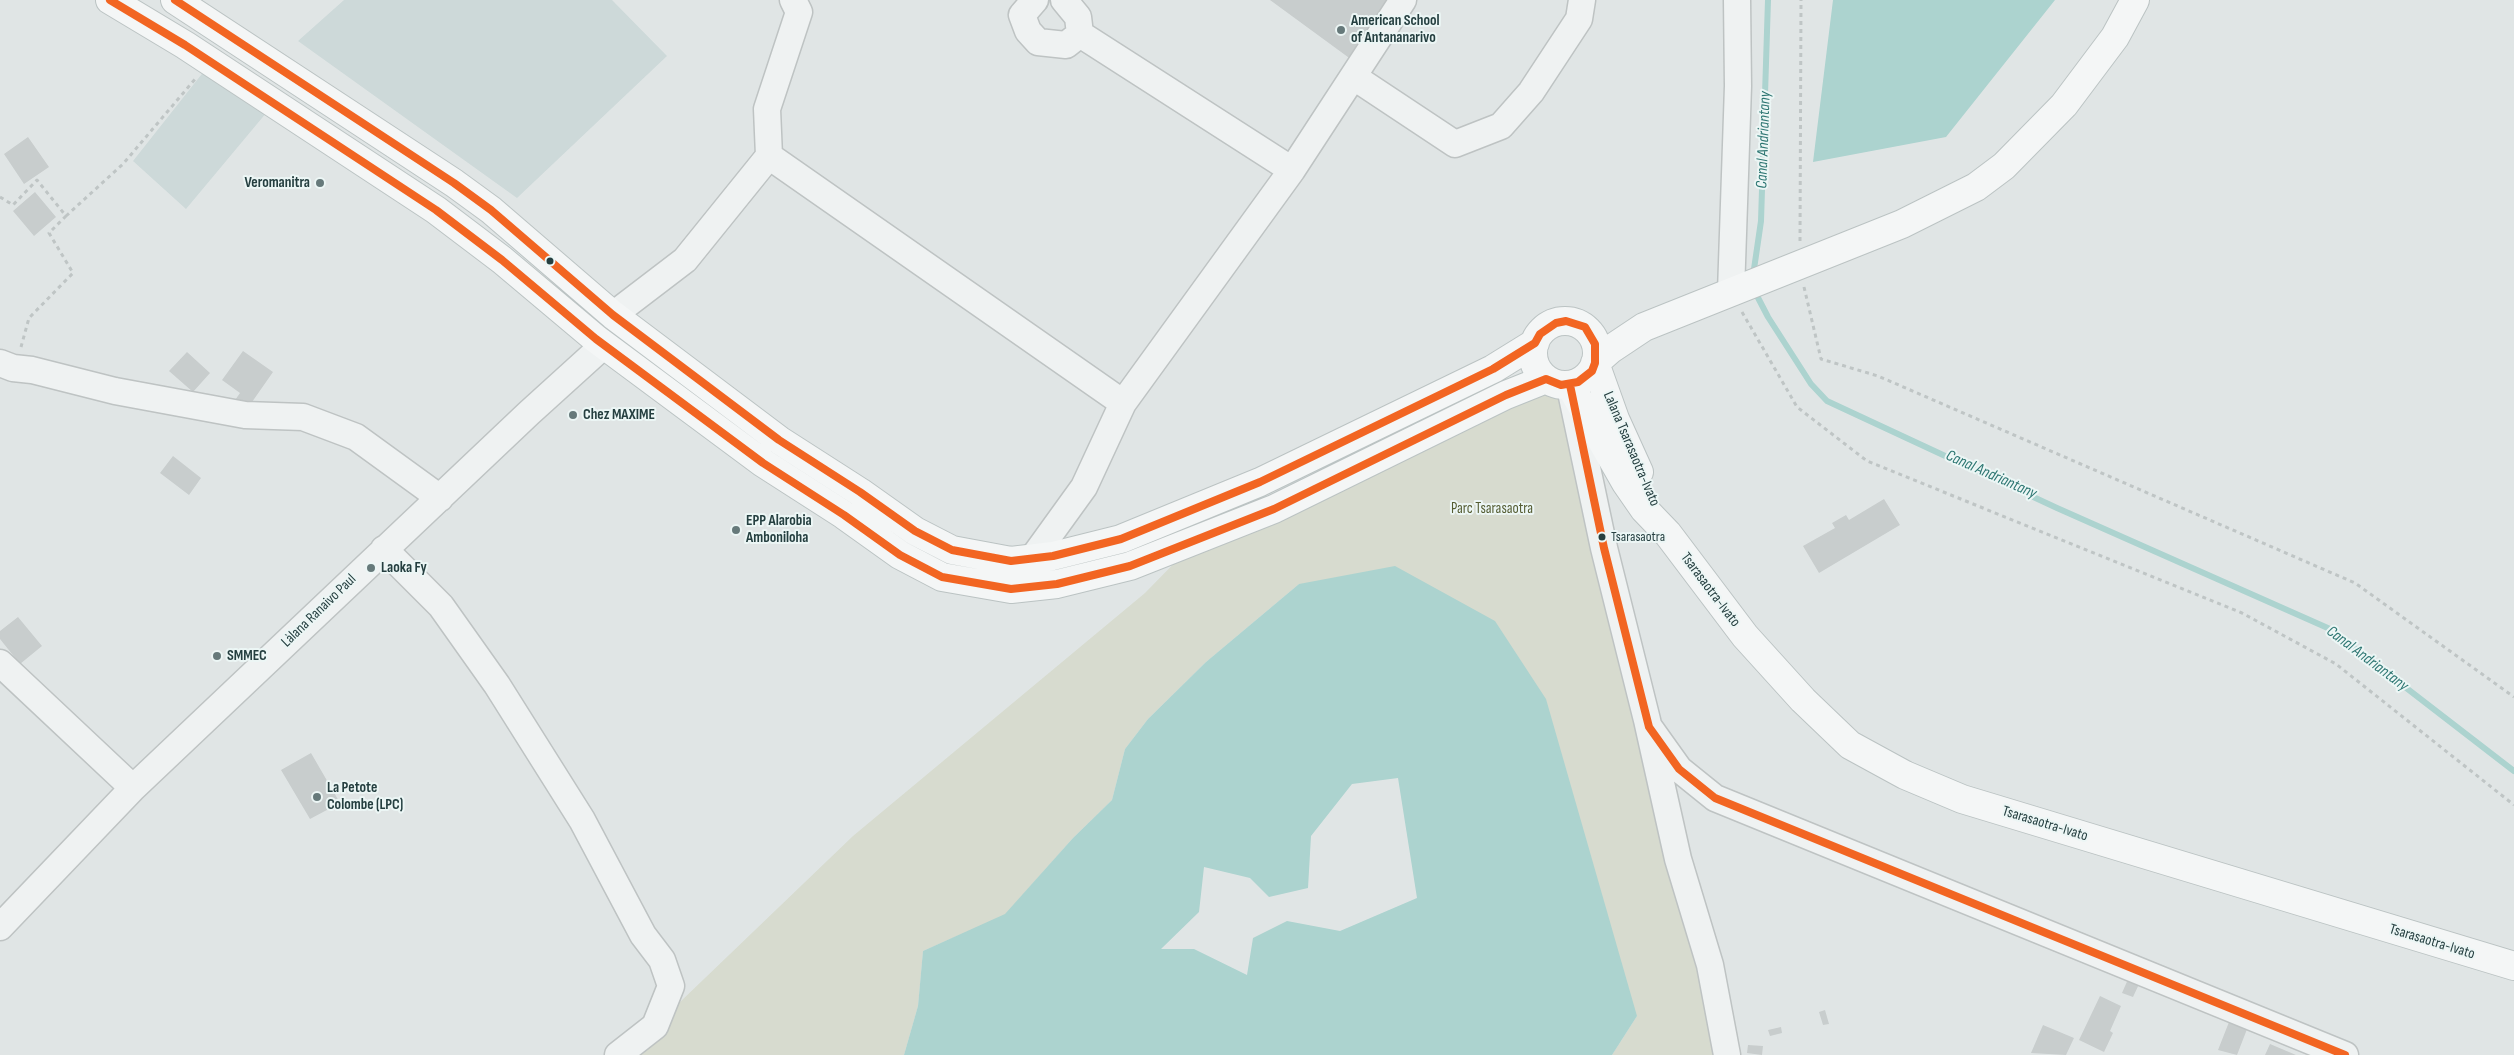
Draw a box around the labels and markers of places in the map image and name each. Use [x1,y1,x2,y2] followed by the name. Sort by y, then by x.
[1351,12,1440,47] place label: American School of Antananarivo
[1335,24,1347,36] marker: American School of Antananarivo
[244,174,310,192] place label: Veromanitra
[314,177,326,189] marker: Veromanitra
[545,256,555,266] unlabelled marker
[583,406,655,424] place label: Chez MAXIME
[567,409,579,421] marker: Chez MAXIME
[746,512,812,547] place label: EPP Alarobia Amboniloha
[730,524,742,536] marker: EPP Alarobia Amboniloha
[1611,529,1665,545] place label: Tsarasaotra
[1597,532,1607,542] marker: Tsarasaotra
[381,559,427,577] place label: Laoka Fy
[365,562,377,574] marker: Laoka Fy
[227,647,267,665] place label: SMMEC
[211,650,223,662] marker: SMMEC
[327,779,403,814] place label: La Petote Colombe (LPC)
[311,791,323,803] marker: La Petote Colombe (LPC)

